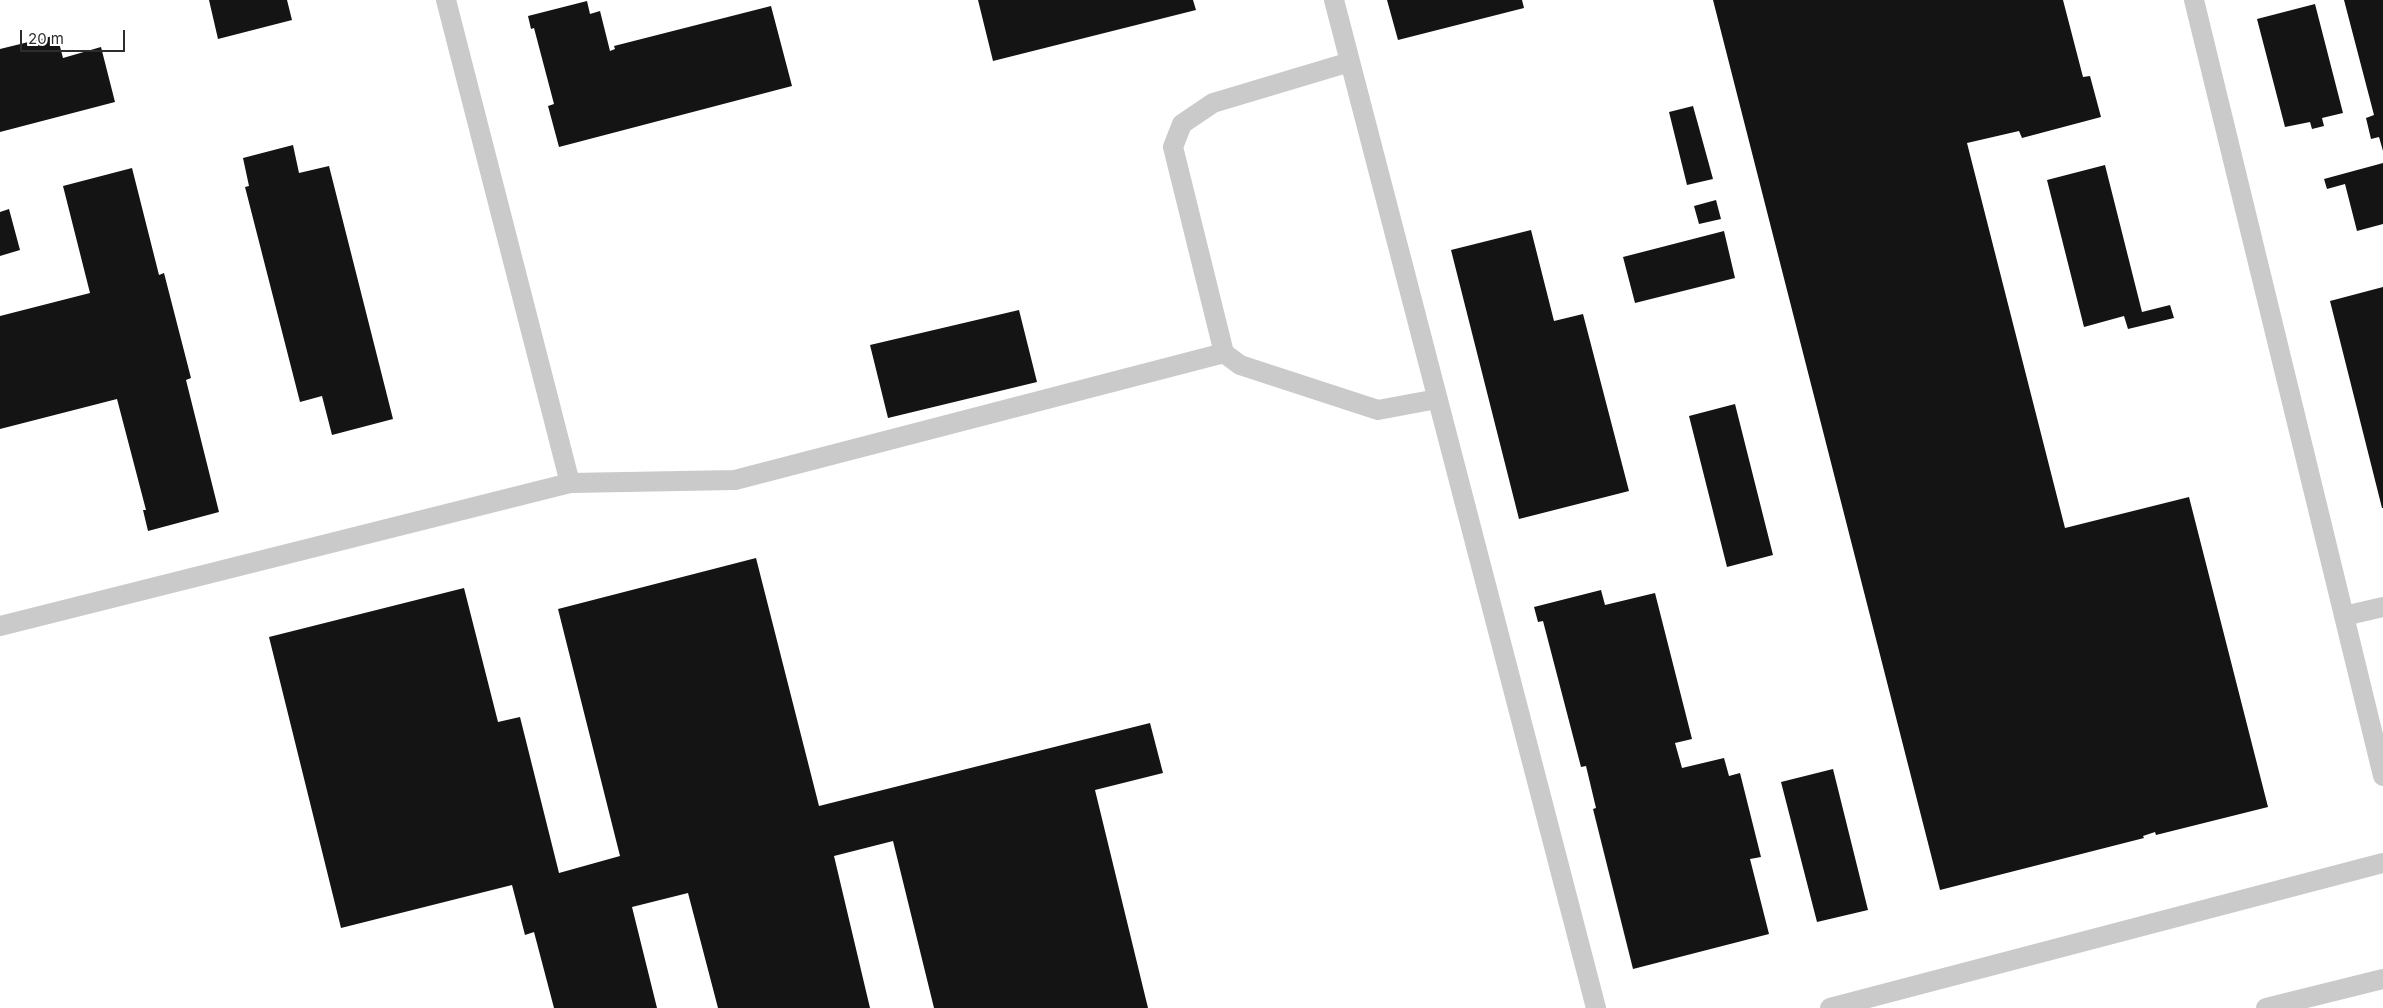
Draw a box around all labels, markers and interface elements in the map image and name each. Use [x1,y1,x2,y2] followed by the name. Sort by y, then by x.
[22,20,128,52] scale bar
[28,29,64,48] text: 20 m

